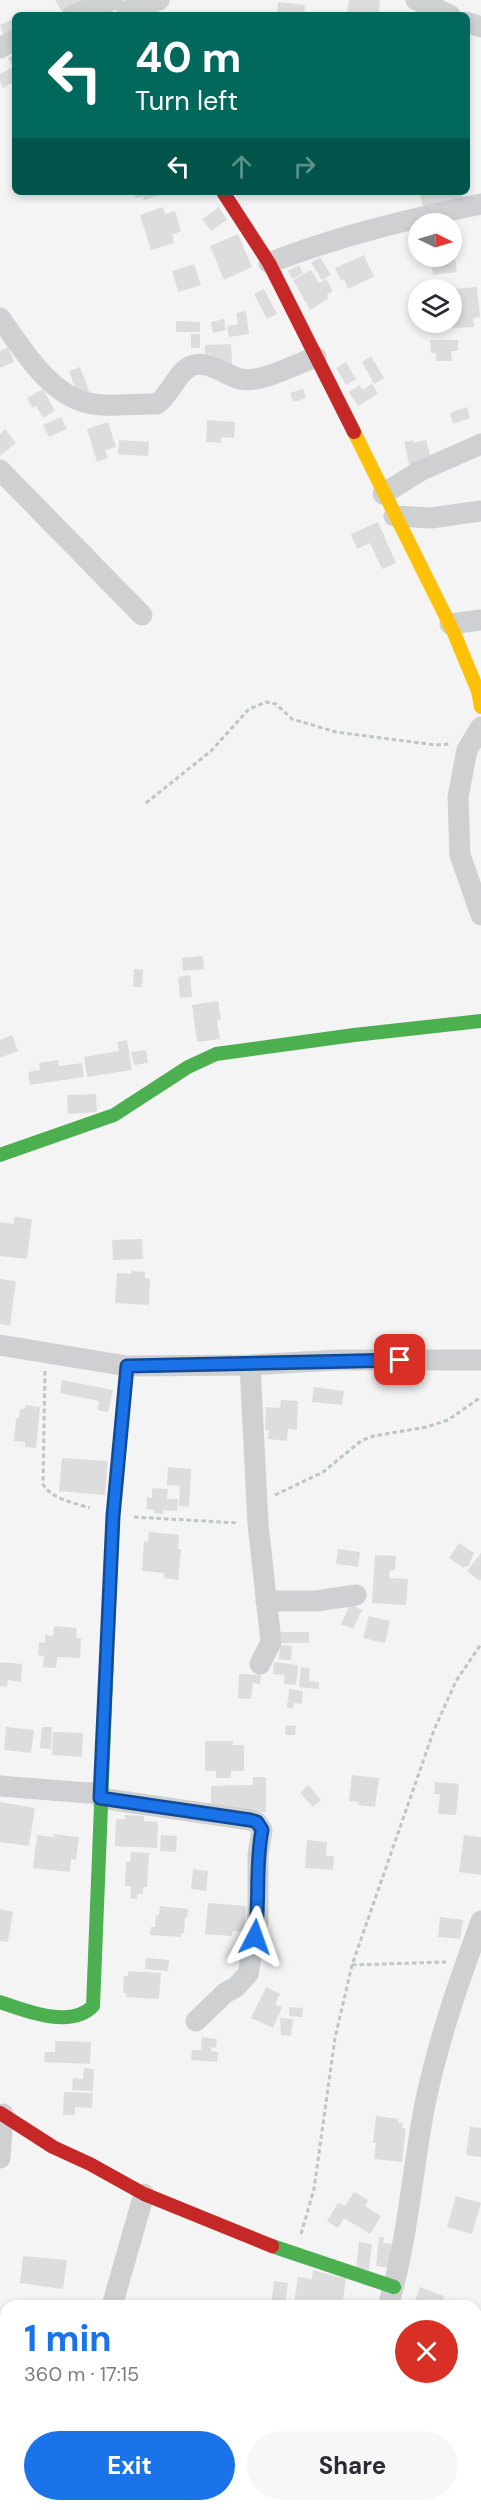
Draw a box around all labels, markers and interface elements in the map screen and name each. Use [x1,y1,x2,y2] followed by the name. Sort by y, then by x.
[135,30,241,85] text: 40 m
[36,36,114,114] icon: left
[135,83,238,118] text: Turn left
[162,150,195,183] icon: left
[225,150,258,183] icon: ahead
[288,150,321,183] icon: right
[408,213,462,267] north arrow
[408,213,462,333] map controls
[408,279,462,333] button: layers
[374,1334,425,1385] pin
[383,1343,416,1376] icon: arrive
[223,1905,287,1969] position arrow
[24,2315,112,2362] text: 1 min
[395,2320,458,2383] button: close
[24,2361,139,2387] text: 360 m · 17:15
[24,2431,235,2500] button: Exit
[247,2431,458,2500] button: Share

